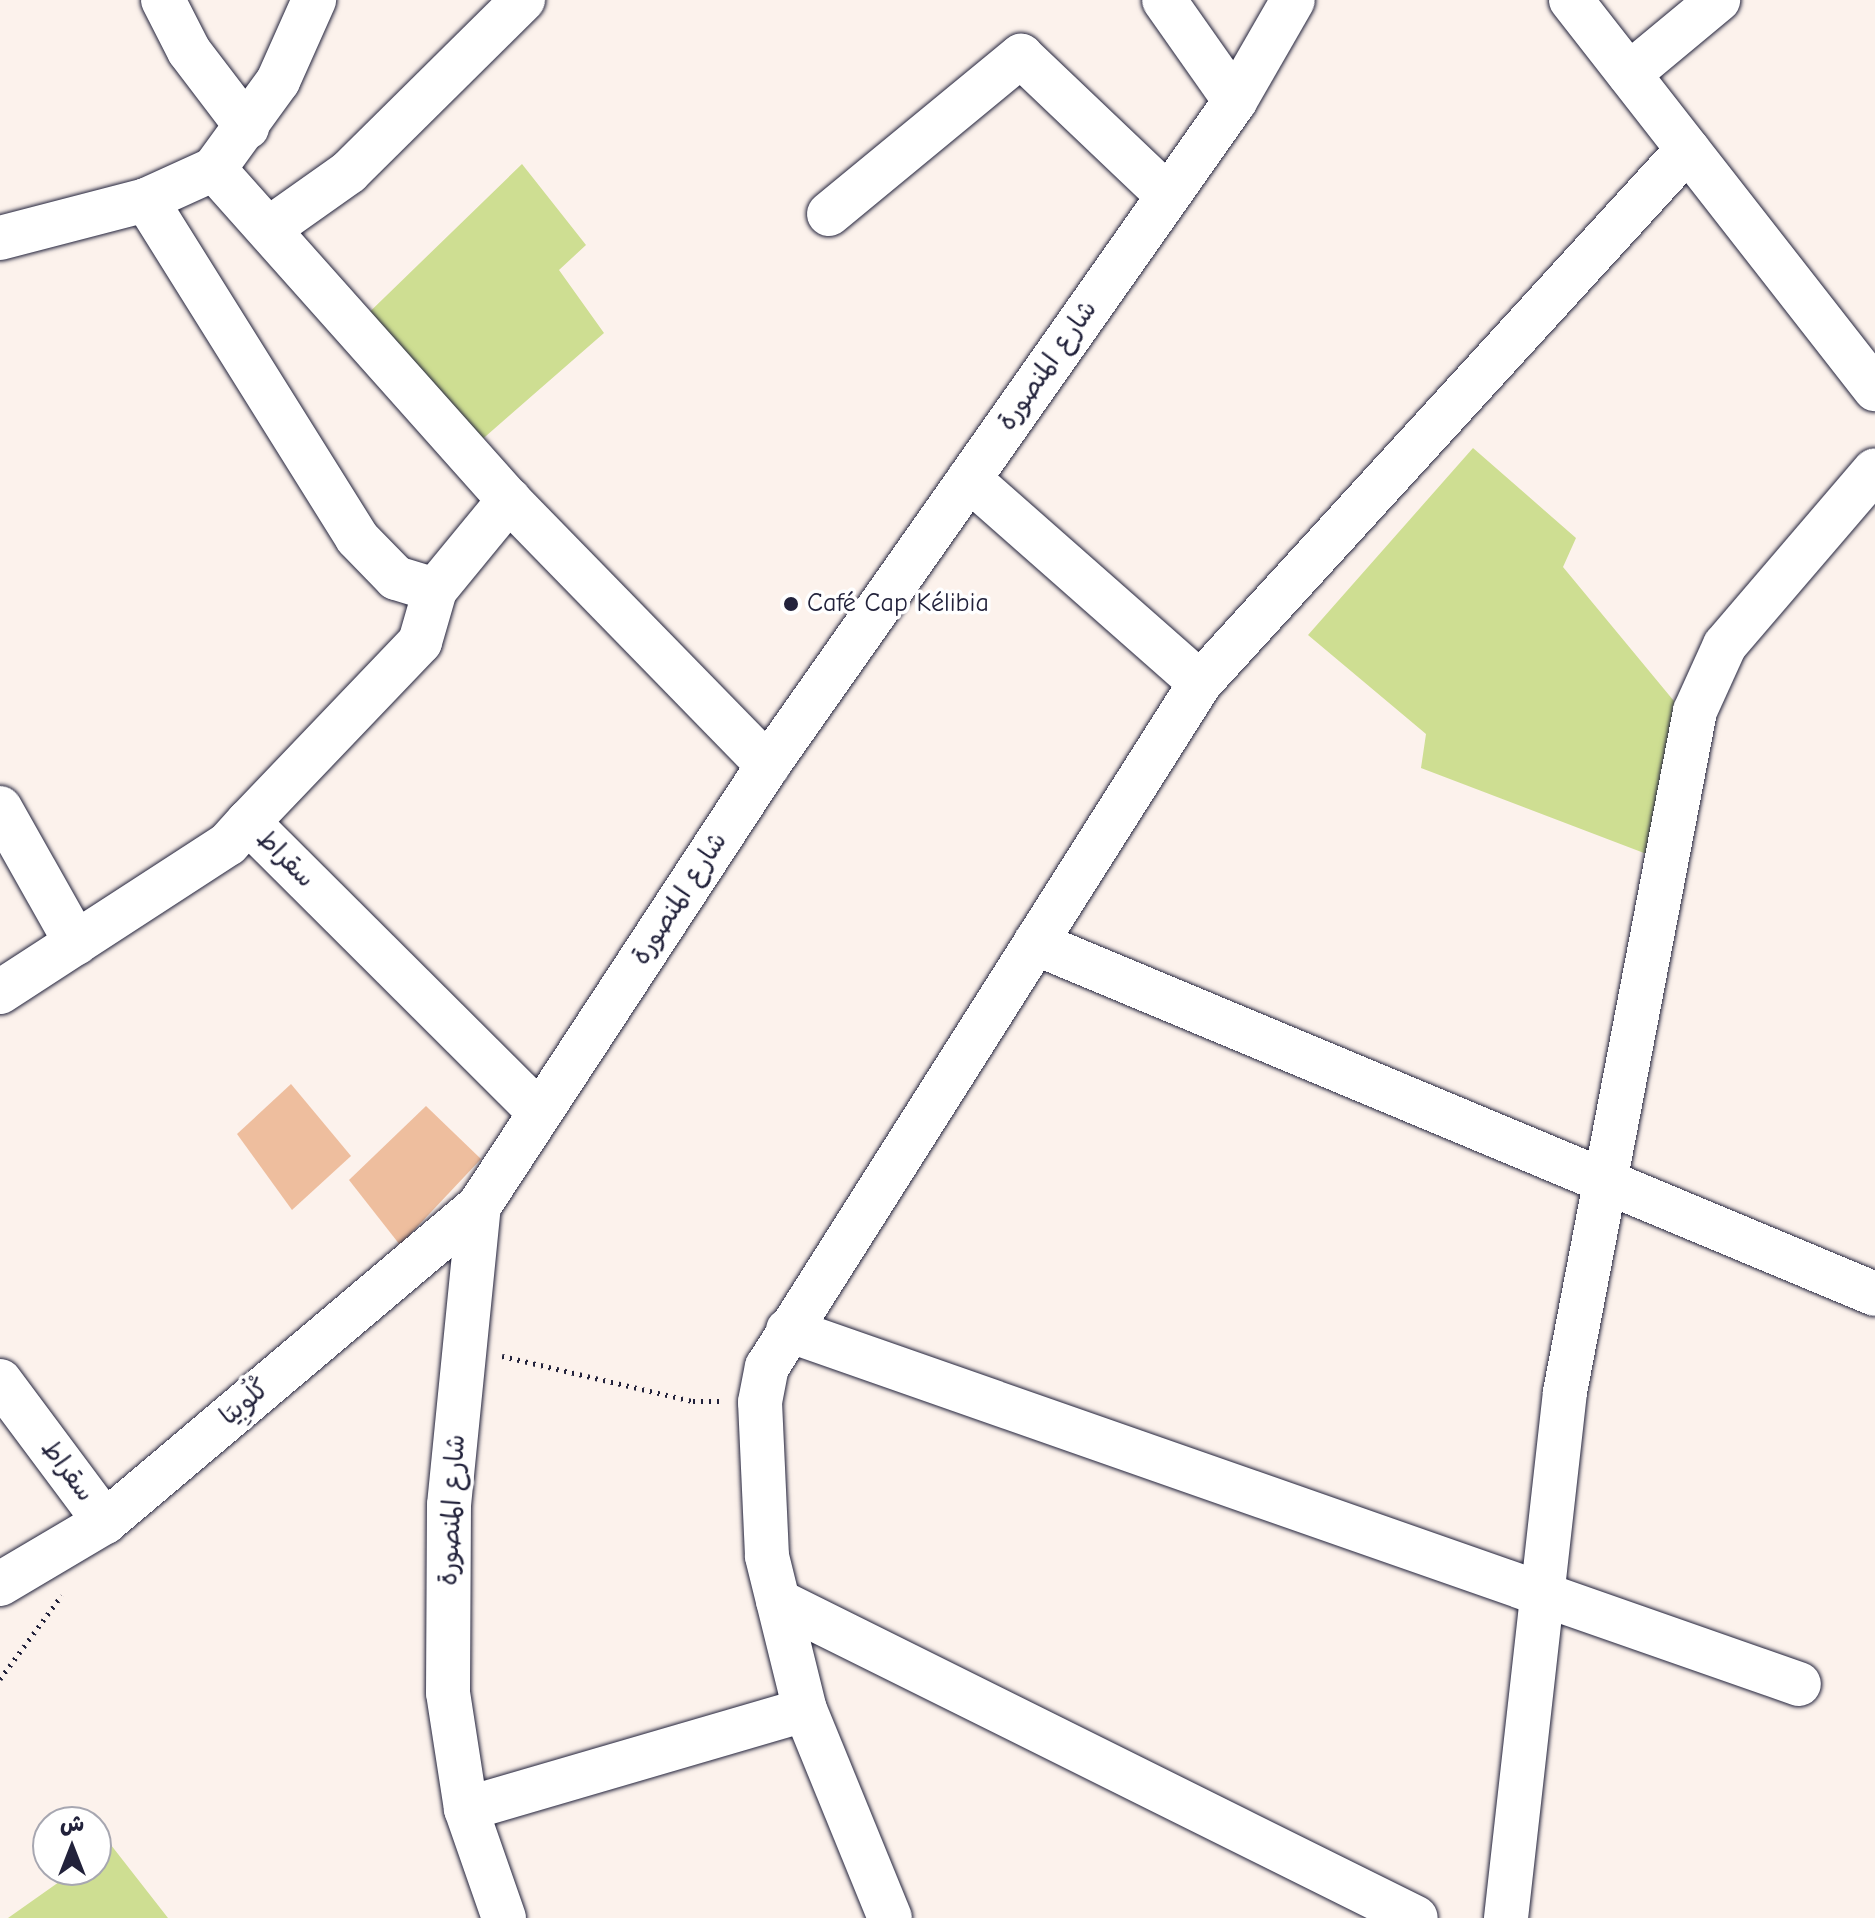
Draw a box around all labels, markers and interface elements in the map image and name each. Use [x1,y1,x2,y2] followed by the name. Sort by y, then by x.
[992,295,1104,437] street label: شارع المنصورة
[807,588,989,620] place label: Café Cap Kélibia
[782,595,800,613] marker: Café Cap Kélibia
[249,823,321,895] street label: سقراط
[626,827,734,971] street label: شارع المنصورة
[214,1374,276,1432] street label: كْلُوبِيَا
[34,1434,100,1508] street label: سقراط
[433,1434,473,1586] street label: شارع المنصورة
[32,1806,112,1886] north arrow
[60,1811,84,1837] text: ش

